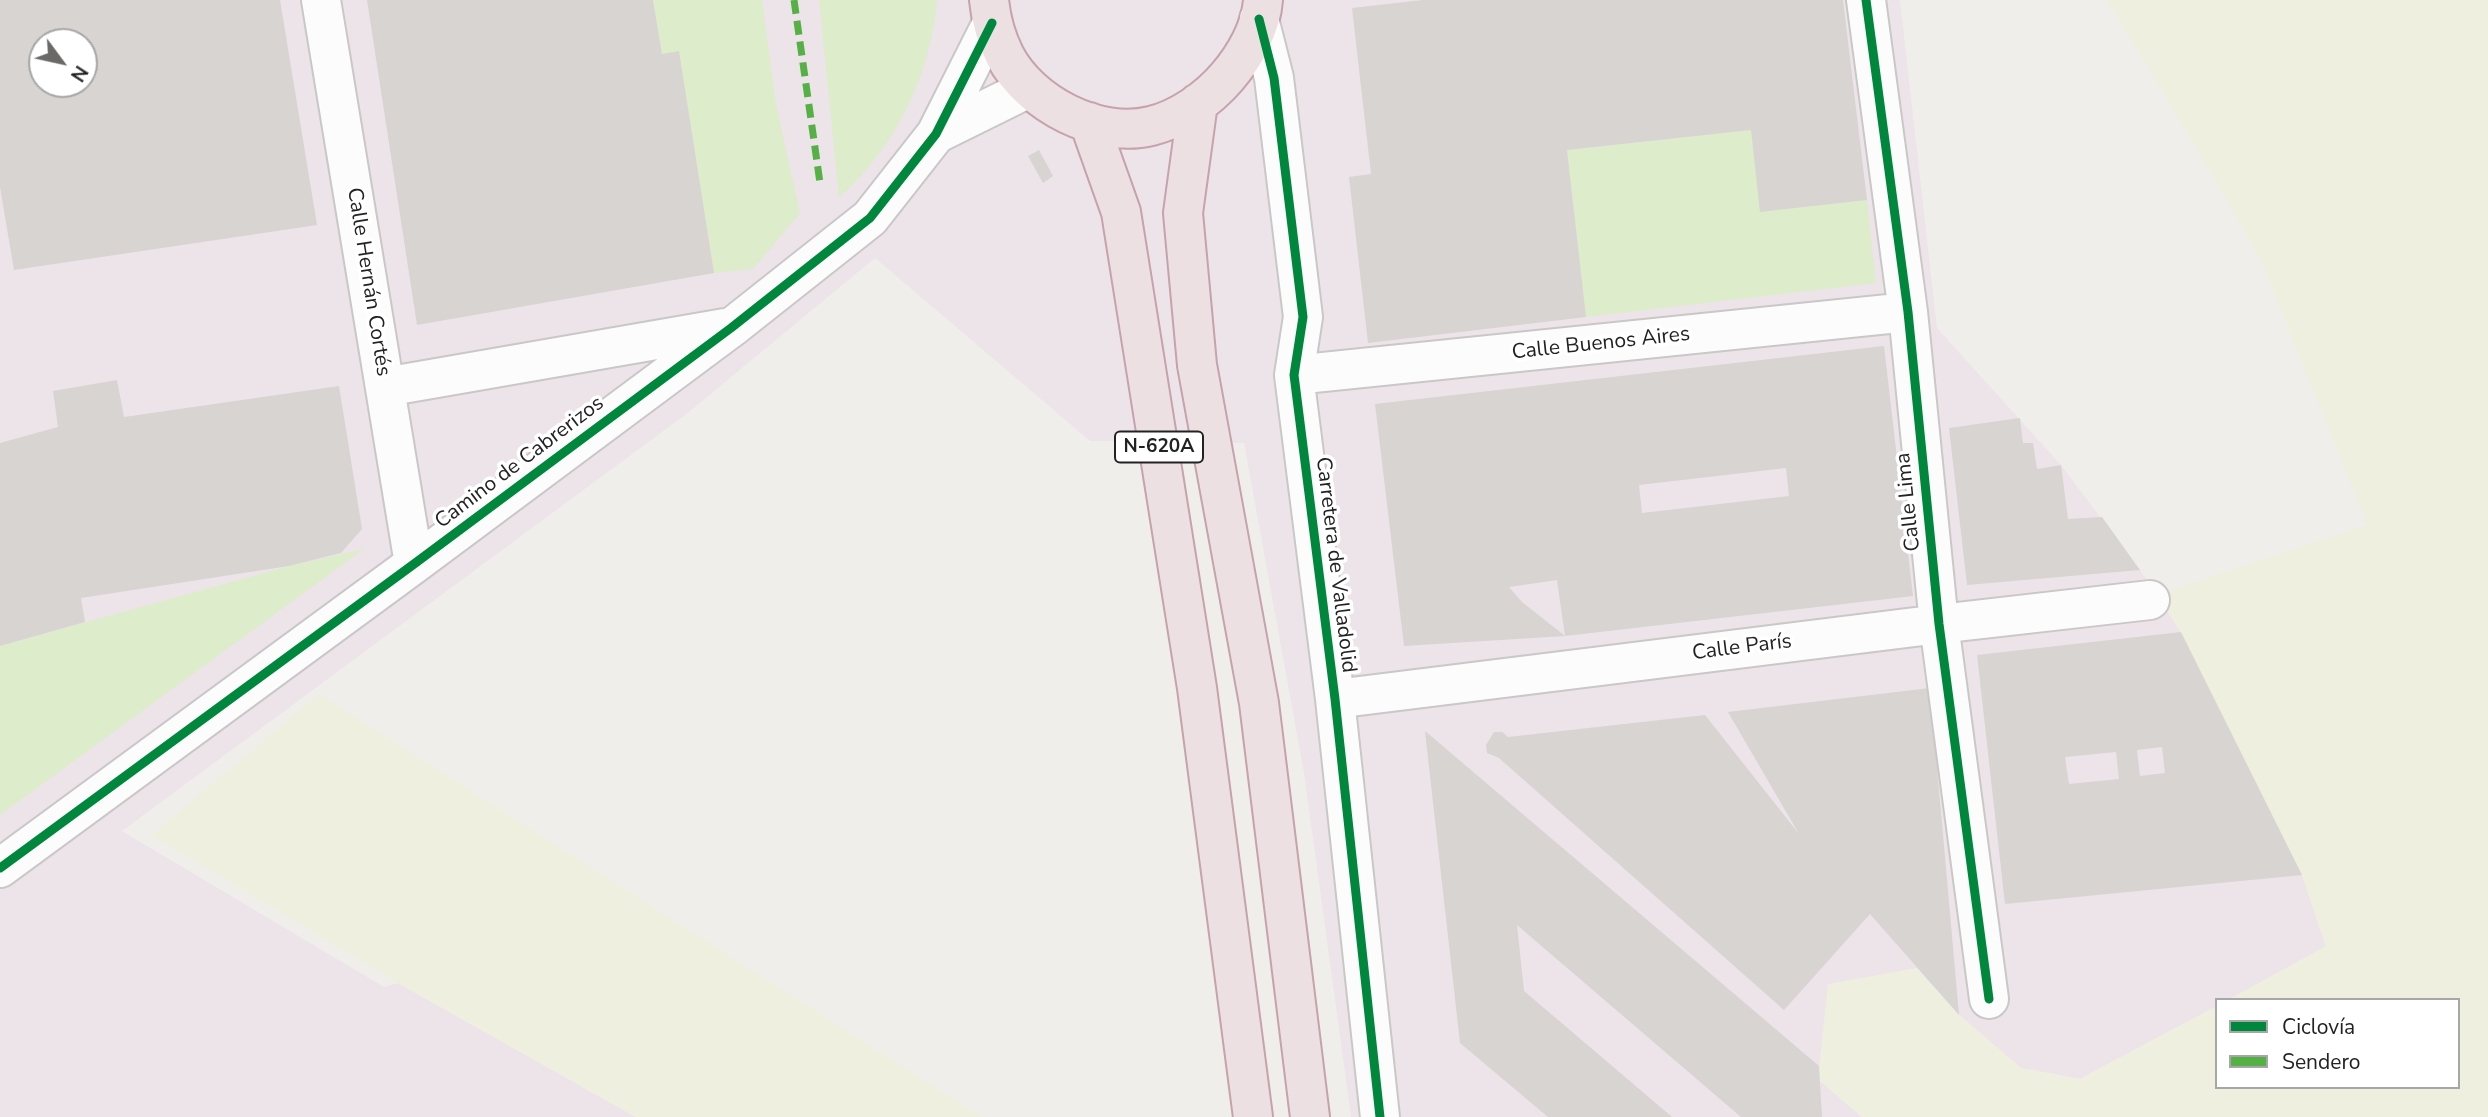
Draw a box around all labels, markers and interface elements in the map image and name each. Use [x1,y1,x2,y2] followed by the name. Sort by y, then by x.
[28,28,98,98] north arrow
[64,60,94,86] text: N
[341,186,395,378] street label: Calle Hernán Cortés
[1511,322,1691,366] street label: Calle Buenos Aires
[431,391,609,535] street label: Camino de Cabrerizos
[1115,432,1203,462] road number: N-620A
[1891,451,1927,553] street label: Calle Lima
[1309,456,1361,674] street label: Carretera de Valladolid
[1691,629,1793,667] street label: Calle París
[2215,998,2460,1089] legend
[2282,1013,2355,1041] text: Ciclovía
[2282,1048,2361,1076] text: Sendero

